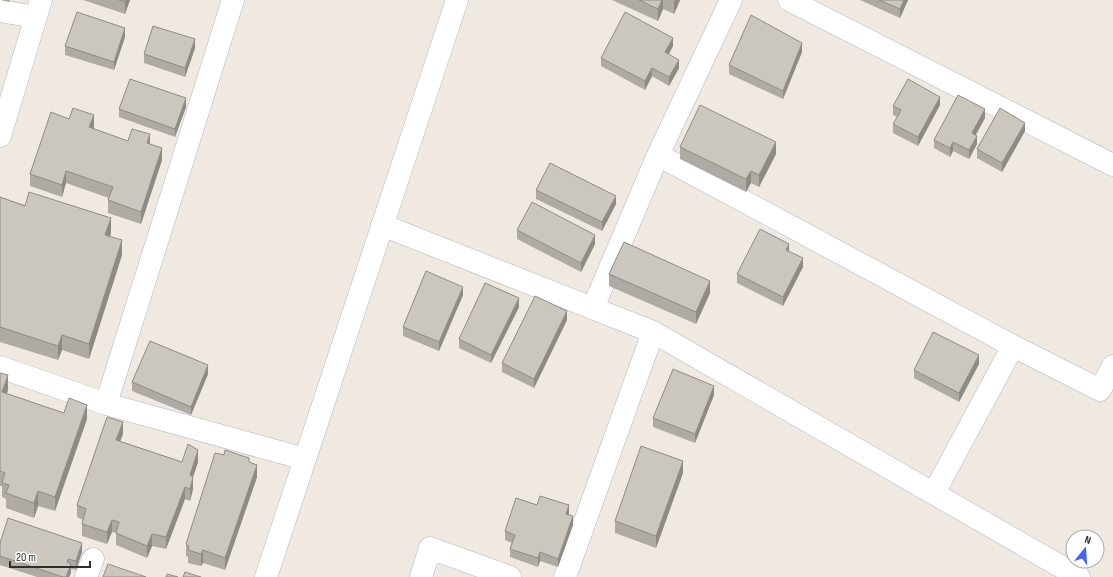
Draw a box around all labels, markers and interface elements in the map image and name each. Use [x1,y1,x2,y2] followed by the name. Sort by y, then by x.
[1065,529,1105,569] north arrow
[1083,533,1093,547] text: N
[10,543,90,569] scale bar
[16,550,36,565] text: 20 m

